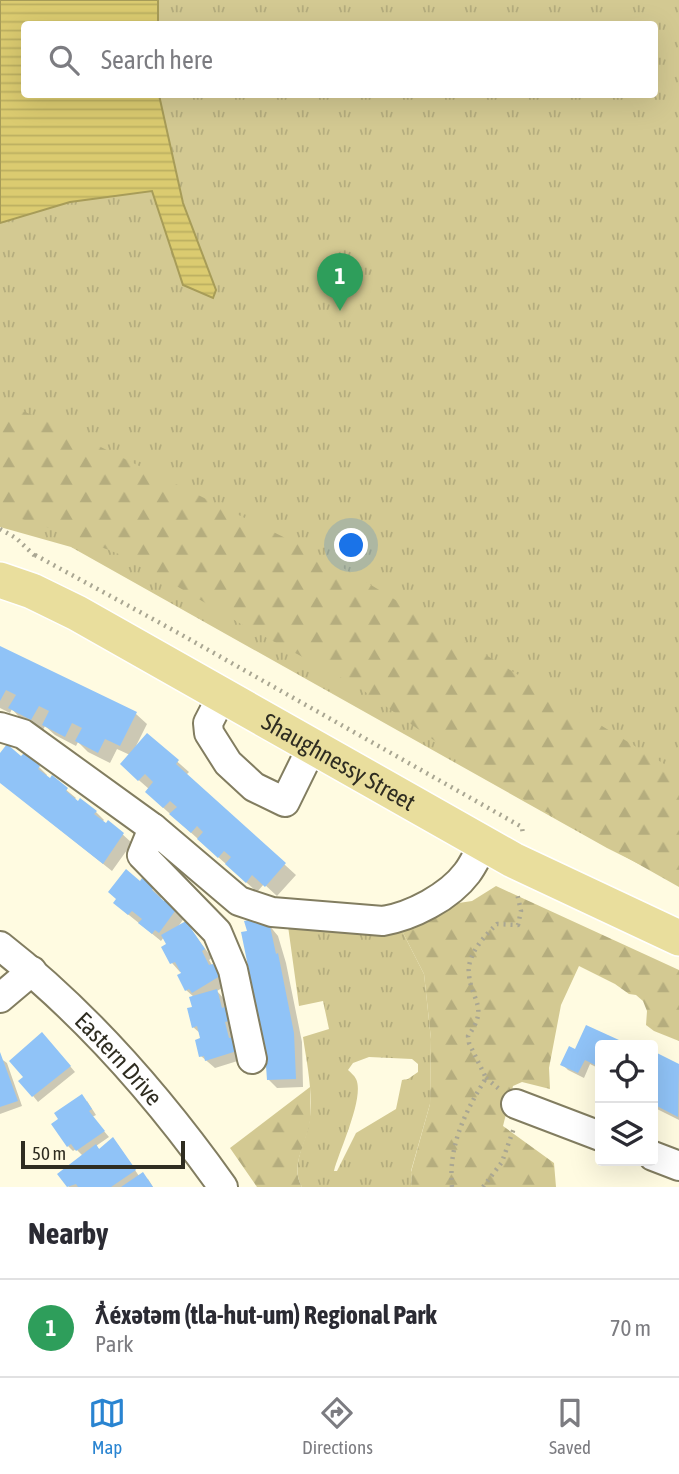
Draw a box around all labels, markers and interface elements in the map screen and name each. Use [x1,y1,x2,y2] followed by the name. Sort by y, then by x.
[21,21,658,98] search box
[45,41,83,79] icon: search
[101,45,213,75] text: Search here
[317,253,363,311] pin: 1
[334,528,368,562] your location
[258,707,420,816] street label: Shaughnessy Street
[70,1006,168,1110] street label: Eastern Drive
[595,1040,658,1166] map controls
[595,1040,658,1103] button: locate
[595,1103,658,1166] button: layers
[21,1138,186,1170] scale bar
[32,1142,66,1164] text: 50 m
[28,1216,108,1250] text: Nearby
[95,1300,437,1330] text: ƛ̓éxətəm (tla-hut-um) Regional Park
[46,1315,56,1341] text: 1
[610,1315,651,1341] text: 70 m
[95,1331,133,1357] text: Park
[88,1394,126,1458] tab: Map
[302,1394,373,1458] tab: Directions
[549,1394,591,1458] tab: Saved

